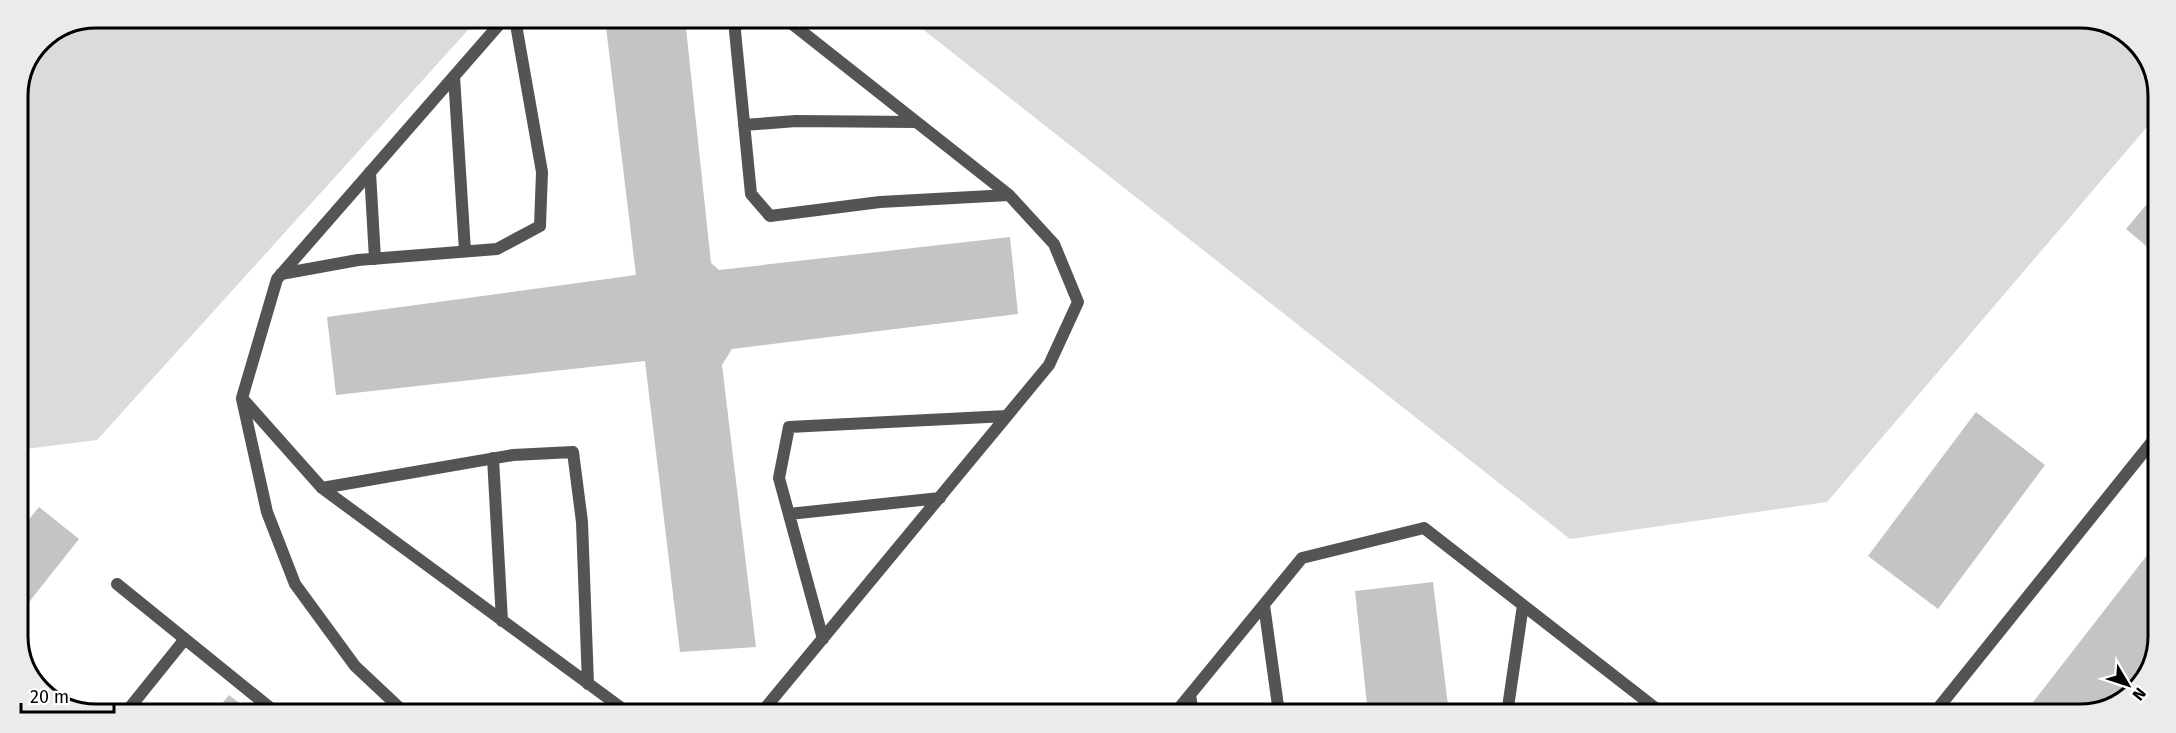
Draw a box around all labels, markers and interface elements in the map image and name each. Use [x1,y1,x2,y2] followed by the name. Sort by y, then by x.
[2098,655,2158,715] north arrow
[21,676,114,714] scale bar
[2129,684,2150,704] text: N
[30,686,69,708] text: 20 m

